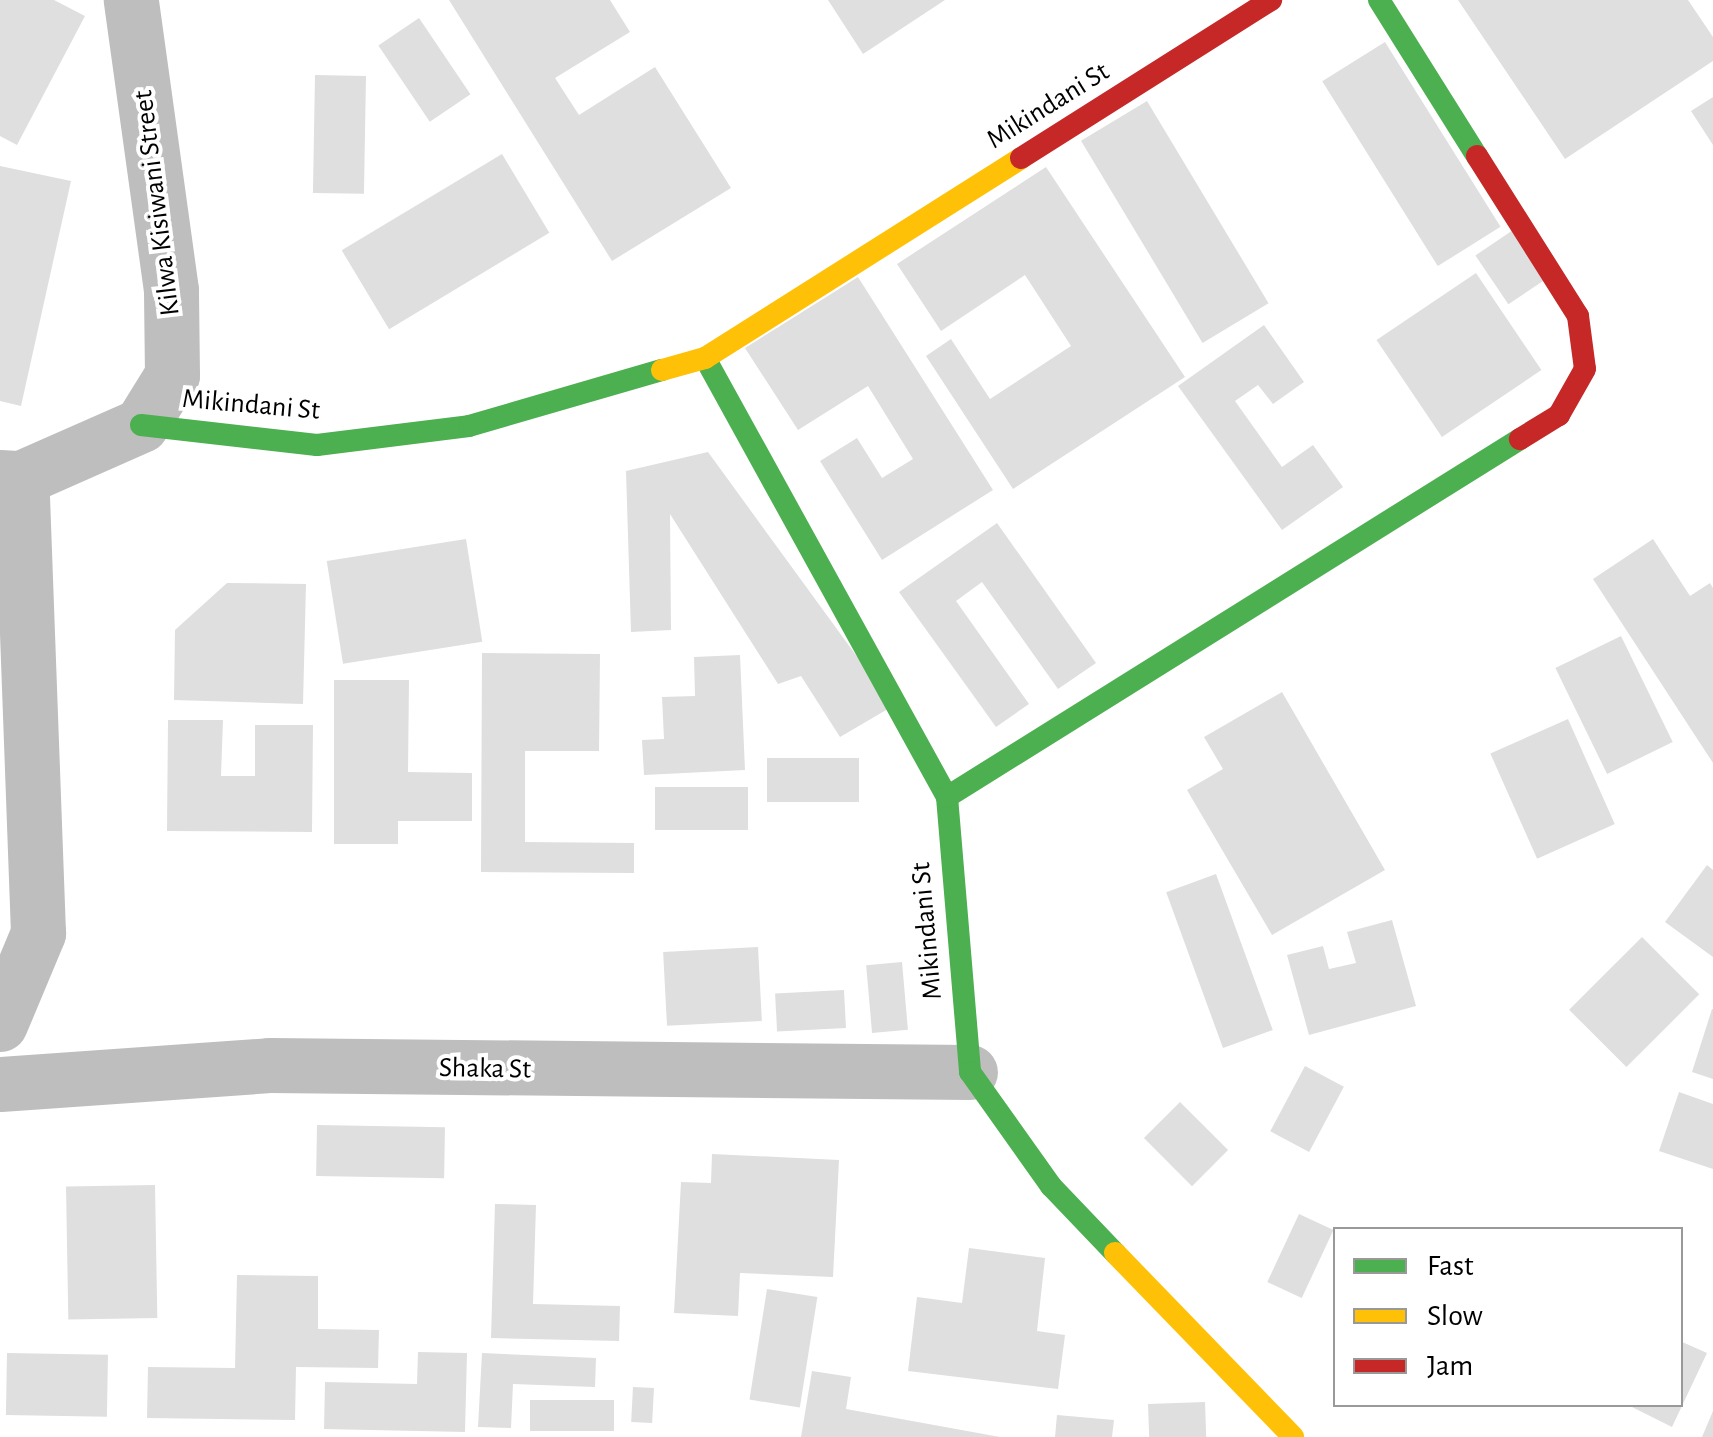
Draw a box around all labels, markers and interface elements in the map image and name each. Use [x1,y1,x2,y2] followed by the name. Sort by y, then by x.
[981,55,1115,157] street label: Mikindani St
[126,88,188,318] street label: Kilwa Kisiwani Street
[181,382,321,428] street label: Mikindani St
[904,861,950,1001] street label: Mikindani St
[439,1051,531,1087] street label: Shaka St
[1333,1227,1683,1407] legend
[1427,1251,1474,1281] text: Fast
[1427,1301,1483,1331] text: Slow
[1427,1351,1473,1381] text: Jam

